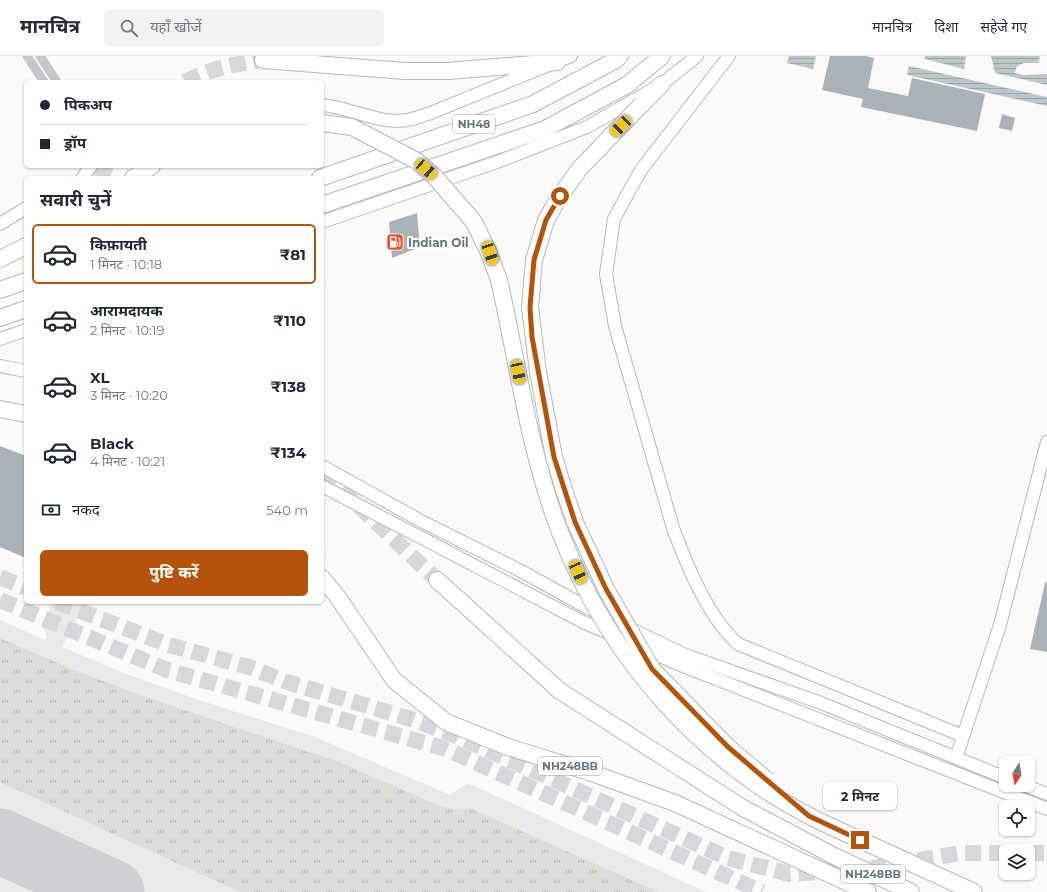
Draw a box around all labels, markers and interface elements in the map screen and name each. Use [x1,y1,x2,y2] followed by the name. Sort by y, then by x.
[104,10,384,46] search box
[20,15,80,38] text: मानचित्र
[118,17,140,39] icon: search
[150,17,202,36] text: यहाँ खोजें
[872,18,912,36] text: मानचित्र
[934,18,958,36] text: दिशा
[980,18,1027,36] text: सहेजे गए
[64,95,112,114] text: पिकअप
[608,113,634,139] car
[453,115,495,133] road number: NH48
[64,133,86,152] text: ड्रॉप
[413,157,439,181] car
[551,187,569,205] route start
[40,189,111,211] text: सवारी चुनें
[385,232,405,252] fuel station icon: Indian Oil
[90,235,147,254] text: किफ़ायती
[408,235,469,250] place label: Indian Oil
[42,236,78,272] icon: car
[480,240,500,266] car
[279,245,306,264] text: ₹81
[90,256,162,272] text: 1 मिनट · 10:18
[90,301,163,320] text: आरामदायक
[42,302,78,338] icon: car
[273,311,306,330] text: ₹110
[90,322,164,338] text: 2 मिनट · 10:19
[510,359,526,385] car
[42,368,78,404] icon: car
[90,368,109,387] text: XL
[270,377,306,396] text: ₹138
[90,387,168,403] text: 3 मिनट · 10:20
[42,434,78,470] icon: car
[90,434,134,453] text: Black
[270,443,306,462] text: ₹134
[90,453,165,469] text: 4 मिनट · 10:21
[40,499,62,521] icon: cash
[72,500,100,519] text: नकद
[266,502,308,518] text: 540 m
[40,550,308,596] button: पुष्टि करें
[568,559,588,585] car
[999,756,1035,792] north arrow
[999,756,1035,880] map controls
[538,757,602,775] road number: NH248BB
[823,782,897,810] callout: 2 मिनट
[841,788,879,804] text: 2 मिनट
[999,800,1035,836] button: locate
[851,831,869,849] route end
[999,844,1035,880] button: layers
[841,865,905,883] road number: NH248BB

